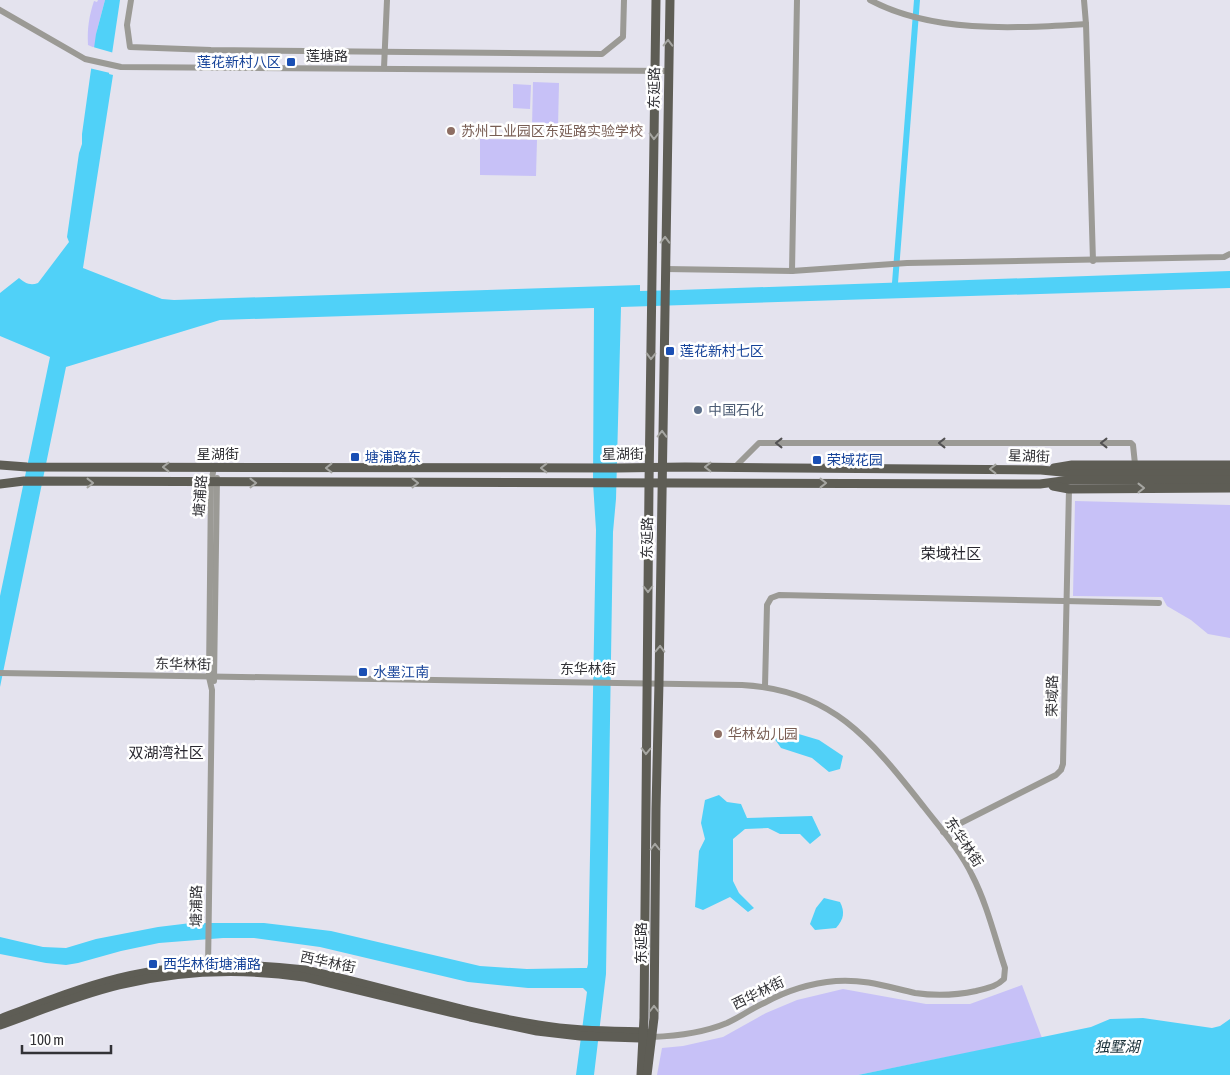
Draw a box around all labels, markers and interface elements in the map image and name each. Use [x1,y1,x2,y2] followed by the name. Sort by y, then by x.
[663,38,674,46] one-way arrow
[306,48,348,64] street label: 莲塘路
[197,54,281,70] place label: 莲花新村八区
[285,56,297,68] marker: 莲花新村八区
[646,67,662,109] street label: 东延路
[461,123,643,139] place label: 苏州工业园区东延路实验学校
[445,125,457,137] marker: 苏州工业园区东延路实验学校
[649,132,659,140] one-way arrow
[660,236,670,244] one-way arrow
[680,343,764,359] place label: 莲花新村七区
[664,345,676,357] marker: 莲花新村七区
[646,353,657,361] one-way arrow
[708,402,764,418] place label: 中国石化
[692,404,704,416] marker: 中国石化
[657,430,668,438] one-way arrow
[775,438,783,448] one-way arrow
[938,438,946,448] one-way arrow
[1100,438,1108,448] one-way arrow
[197,446,239,462] street label: 星湖街
[602,446,644,462] street label: 星湖街
[1008,447,1050,465] street label: 星湖街
[365,449,421,465] place label: 塘浦路东
[349,451,361,463] marker: 塘浦路东
[827,452,883,468] place label: 荣域花园
[811,454,823,466] marker: 荣域花园
[162,462,170,472] one-way arrow
[703,462,711,472] one-way arrow
[325,463,332,473] one-way arrow
[540,463,548,473] one-way arrow
[988,464,996,474] one-way arrow
[191,474,209,518] street label: 塘浦路
[87,478,95,488] one-way arrow
[250,478,257,488] one-way arrow
[412,478,420,488] one-way arrow
[819,478,827,488] one-way arrow
[1138,483,1145,493] one-way arrow
[639,517,655,559] street label: 东延路
[921,545,981,562] district label: 荣域社区
[643,586,653,593] one-way arrow
[655,645,665,653] one-way arrow
[155,656,211,672] street label: 东华林街
[560,661,616,677] street label: 东华林街
[373,664,429,680] place label: 水墨江南
[357,666,369,678] marker: 水墨江南
[1044,675,1060,717] street label: 荣域路
[728,726,798,742] place label: 华林幼儿园
[712,728,724,740] marker: 华林幼儿园
[128,744,204,761] district label: 双湖湾社区
[641,748,652,756] one-way arrow
[942,814,986,870] street label: 东华林街
[650,842,660,850] one-way arrow
[188,885,204,927] street label: 塘浦路
[633,922,649,964] street label: 东延路
[299,948,357,976] street label: 西华林街
[163,956,261,972] place label: 西华林街塘浦路
[147,958,159,970] marker: 西华林街塘浦路
[729,974,787,1012] street label: 西华林街
[649,1005,659,1012] one-way arrow
[22,1022,111,1054] scale bar
[30,1031,64,1048] text: 100 m
[1094,1038,1141,1055] water label: 独墅湖

